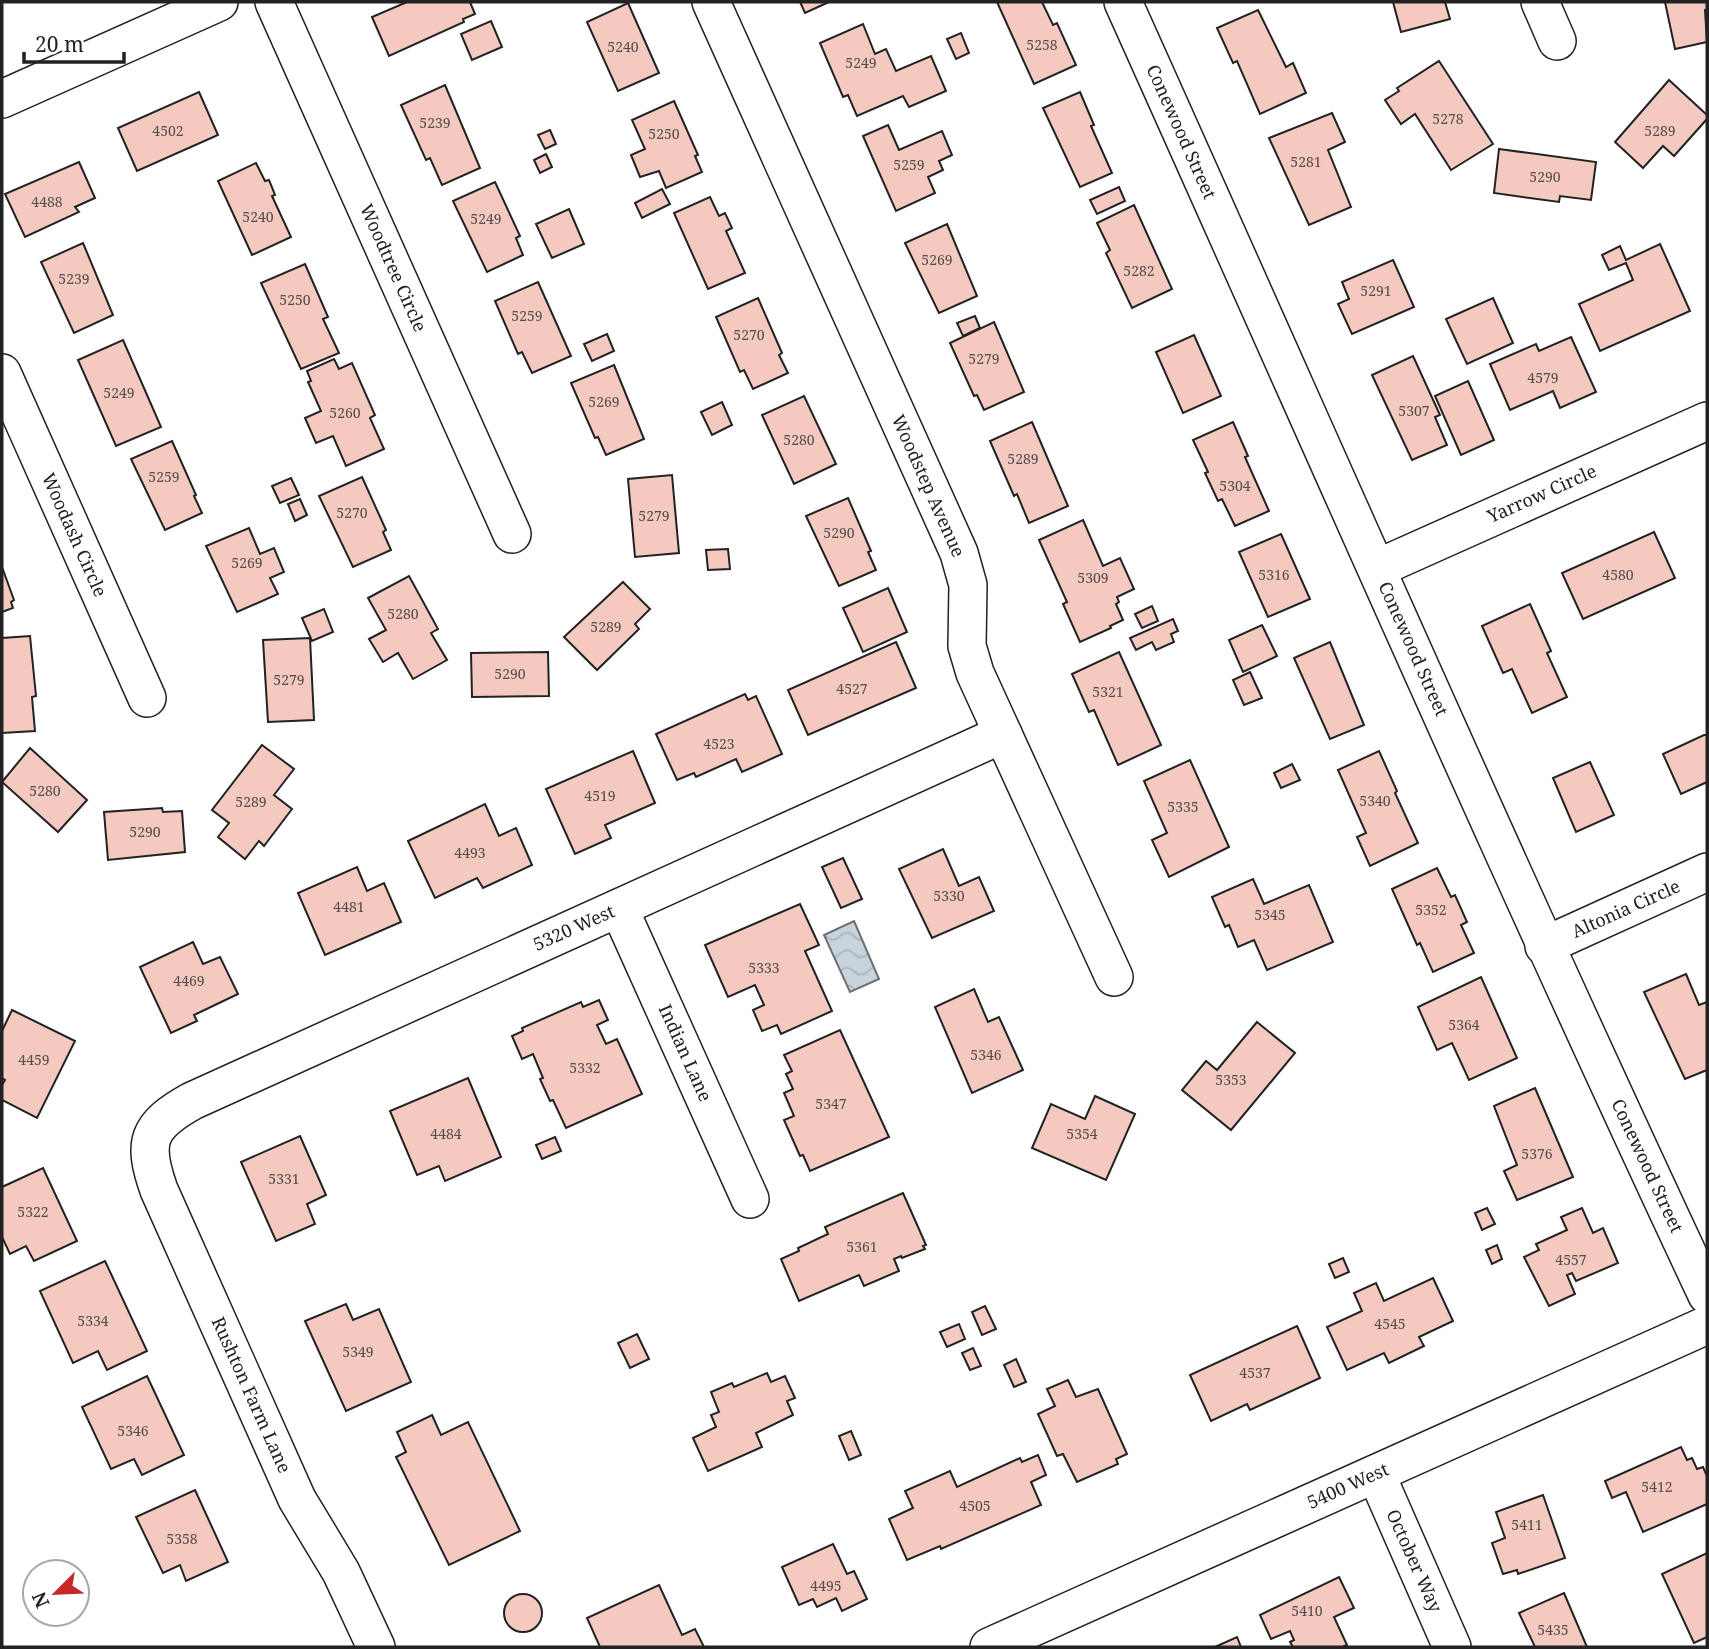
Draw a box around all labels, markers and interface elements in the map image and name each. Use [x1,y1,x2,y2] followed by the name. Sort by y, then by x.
[24,21,124,65] scale bar
[35,30,84,58] text: 20 m
[1026,35,1058,54] house number: 5258
[607,37,639,56] house number: 5240
[845,53,877,72] house number: 5249
[1141,61,1222,203] street label: Conewood Street
[1432,109,1464,128] house number: 5278
[419,113,451,132] house number: 5239
[152,121,184,140] house number: 4502
[1644,121,1676,140] house number: 5289
[648,124,680,143] house number: 5250
[1290,152,1322,171] house number: 5281
[893,155,925,174] house number: 5259
[1529,167,1561,186] house number: 5290
[31,192,63,211] house number: 4488
[355,200,433,335] street label: Woodtree Circle
[242,207,274,226] house number: 5240
[470,209,502,228] house number: 5249
[921,250,953,269] house number: 5269
[1123,261,1155,280] house number: 5282
[58,269,90,288] house number: 5239
[1360,281,1392,300] house number: 5291
[279,290,311,309] house number: 5250
[511,306,543,325] house number: 5259
[733,325,765,344] house number: 5270
[968,349,1000,368] house number: 5279
[1527,368,1559,387] house number: 4579
[103,383,135,402] house number: 5249
[588,392,620,411] house number: 5269
[1398,401,1430,420] house number: 5307
[329,403,361,422] house number: 5260
[887,410,971,561] street label: Woodstep Avenue
[783,430,815,449] house number: 5280
[1007,449,1039,468] house number: 5289
[1482,458,1600,528] street label: Yarrow Circle
[148,467,180,486] house number: 5259
[37,469,113,600] street label: Woodash Circle
[1219,476,1251,495] house number: 5304
[336,503,368,522] house number: 5270
[638,506,670,525] house number: 5279
[823,523,855,542] house number: 5290
[231,553,263,572] house number: 5269
[1258,565,1290,584] house number: 5316
[1602,565,1634,584] house number: 4580
[1077,568,1109,587] house number: 5309
[1373,578,1454,720] street label: Conewood Street
[387,604,419,623] house number: 5280
[590,617,622,636] house number: 5289
[494,664,526,683] house number: 5290
[273,670,305,689] house number: 5279
[836,679,868,698] house number: 4527
[1092,682,1124,701] house number: 5321
[703,734,735,753] house number: 4523
[29,781,61,800] house number: 5280
[584,786,616,805] house number: 4519
[1359,791,1391,810] house number: 5340
[235,792,267,811] house number: 5289
[1167,797,1199,816] house number: 5335
[129,822,161,841] house number: 5290
[454,843,486,862] house number: 4493
[1567,873,1684,943] street label: Altonia Circle
[933,886,965,905] house number: 5330
[333,897,365,916] house number: 4481
[529,898,618,956] street label: 5320 West
[1415,900,1447,919] house number: 5352
[1254,905,1286,924] house number: 5345
[748,958,780,977] house number: 5333
[173,971,205,990] house number: 4469
[654,1000,718,1105] street label: Indian Lane
[1448,1015,1480,1034] house number: 5364
[970,1045,1002,1064] house number: 5346
[18,1050,50,1069] house number: 4459
[569,1058,601,1077] house number: 5332
[1215,1070,1247,1089] house number: 5353
[815,1094,847,1113] house number: 5347
[1606,1095,1689,1236] street label: Conewood Street
[430,1124,462,1143] house number: 4484
[1066,1124,1098,1143] house number: 5354
[1521,1144,1553,1163] house number: 5376
[268,1169,300,1188] house number: 5331
[17,1202,49,1221] house number: 5322
[846,1237,878,1256] house number: 5361
[1555,1250,1587,1269] house number: 4557
[77,1311,109,1330] house number: 5334
[207,1313,297,1476] street label: Rushton Farm Lane
[1374,1314,1406,1333] house number: 4545
[342,1342,374,1361] house number: 5349
[1239,1363,1271,1382] house number: 4537
[117,1421,149,1440] house number: 5346
[1303,1456,1392,1514] street label: 5400 West
[1641,1477,1673,1496] house number: 5412
[959,1496,991,1515] house number: 4505
[1382,1505,1449,1617] street label: October Way
[1511,1515,1543,1534] house number: 5411
[166,1529,198,1548] house number: 5358
[21,1558,91,1628] north arrow
[810,1576,842,1595] house number: 4495
[26,1588,55,1612] text: N
[1291,1601,1323,1620] house number: 5410
[1537,1620,1569,1639] house number: 5435

